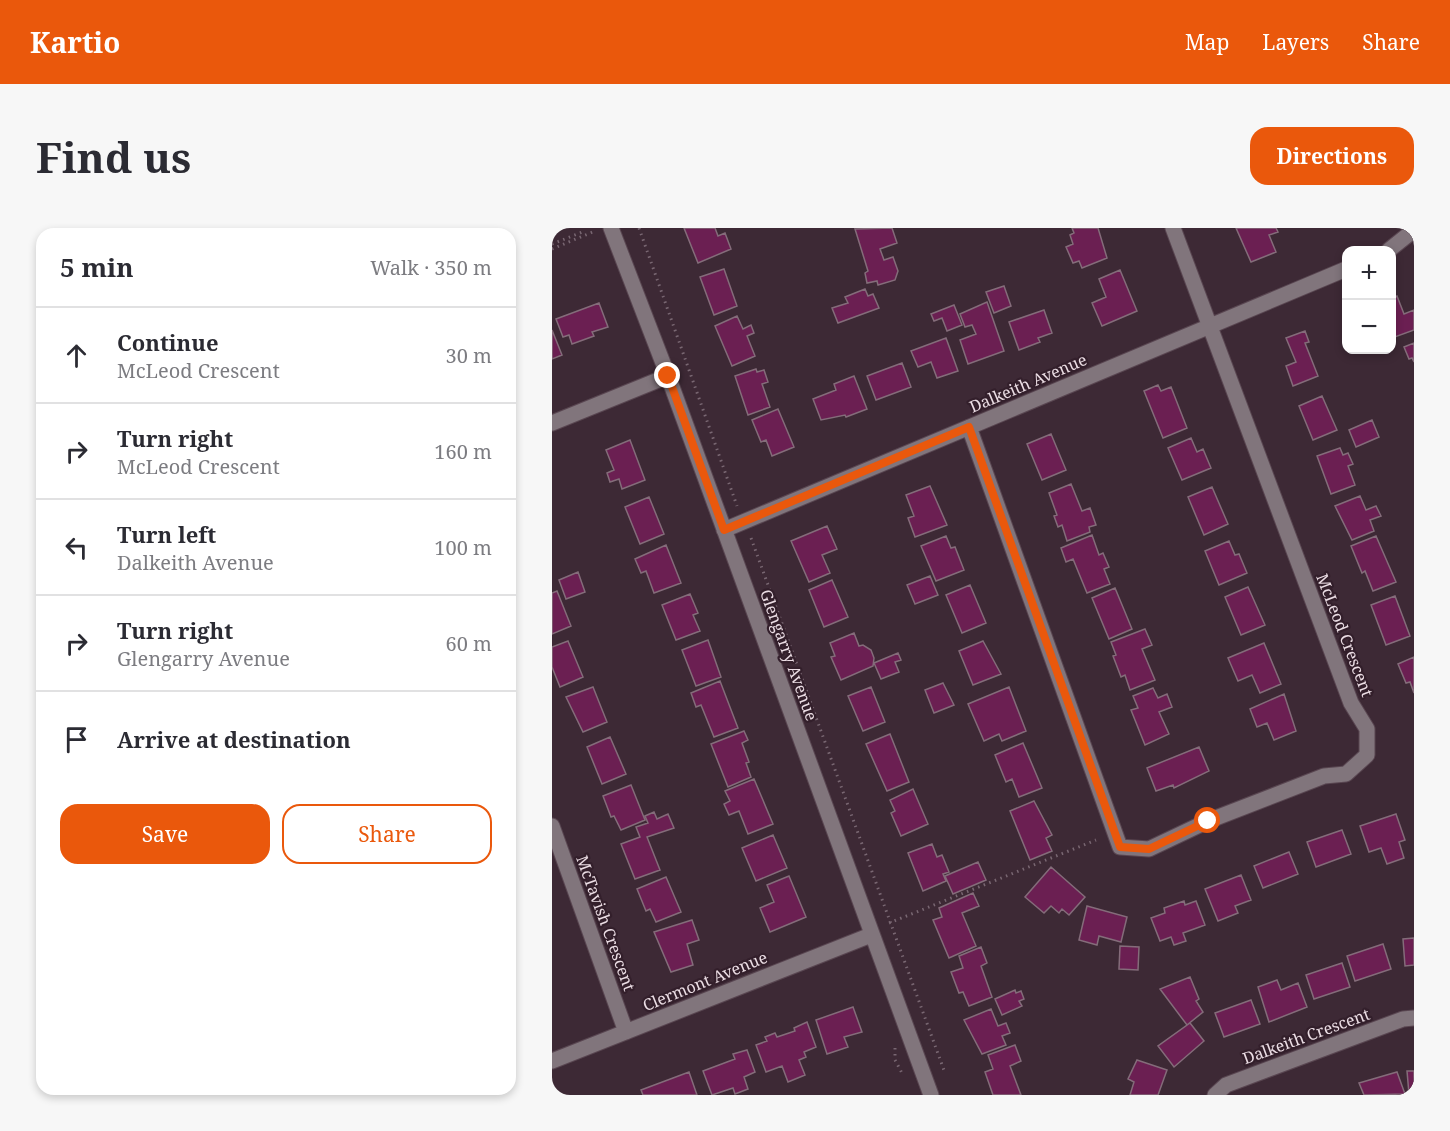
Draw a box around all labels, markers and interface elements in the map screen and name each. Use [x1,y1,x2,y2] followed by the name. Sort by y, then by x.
[30,23,120,61] text: Kartio
[1185,28,1229,56] text: Map
[1262,28,1329,56] text: Layers
[1362,28,1420,56] text: Share
[1250,127,1414,185] button: Directions
[36,128,191,185] text: Find us
[1342,246,1396,354] map controls
[1342,246,1396,300] button: +
[60,249,134,285] text: 5 min
[370,254,492,281] text: Walk · 350 m
[1342,300,1396,354] button: −
[117,327,219,357] text: Continue
[60,339,93,372] icon: ahead
[446,342,492,369] text: 30 m
[966,348,1090,418] street label: Dalkeith Avenue
[117,357,280,384] text: McLeod Crescent
[654,362,680,388] route end
[117,423,233,453] text: Turn right
[60,435,93,468] icon: right
[434,438,492,465] text: 160 m
[117,453,280,480] text: McLeod Crescent
[117,519,216,549] text: Turn left
[60,531,93,564] icon: left
[434,534,492,561] text: 100 m
[117,549,274,576] text: Dalkeith Avenue
[1311,570,1379,700] street label: McLeod Crescent
[755,586,823,724] street label: Glengarry Avenue
[117,615,233,645] text: Turn right
[60,627,93,660] icon: right
[446,630,492,657] text: 60 m
[117,645,290,672] text: Glengarry Avenue
[60,723,93,756] icon: arrive
[117,724,351,754] text: Arrive at destination
[60,804,270,864] button: Save
[282,804,492,864] button: Share
[1194,807,1220,833] route start
[571,852,641,994] street label: McTavish Crescent
[639,946,771,1016] street label: Clermont Avenue
[1239,1003,1373,1069] street label: Dalkeith Crescent

